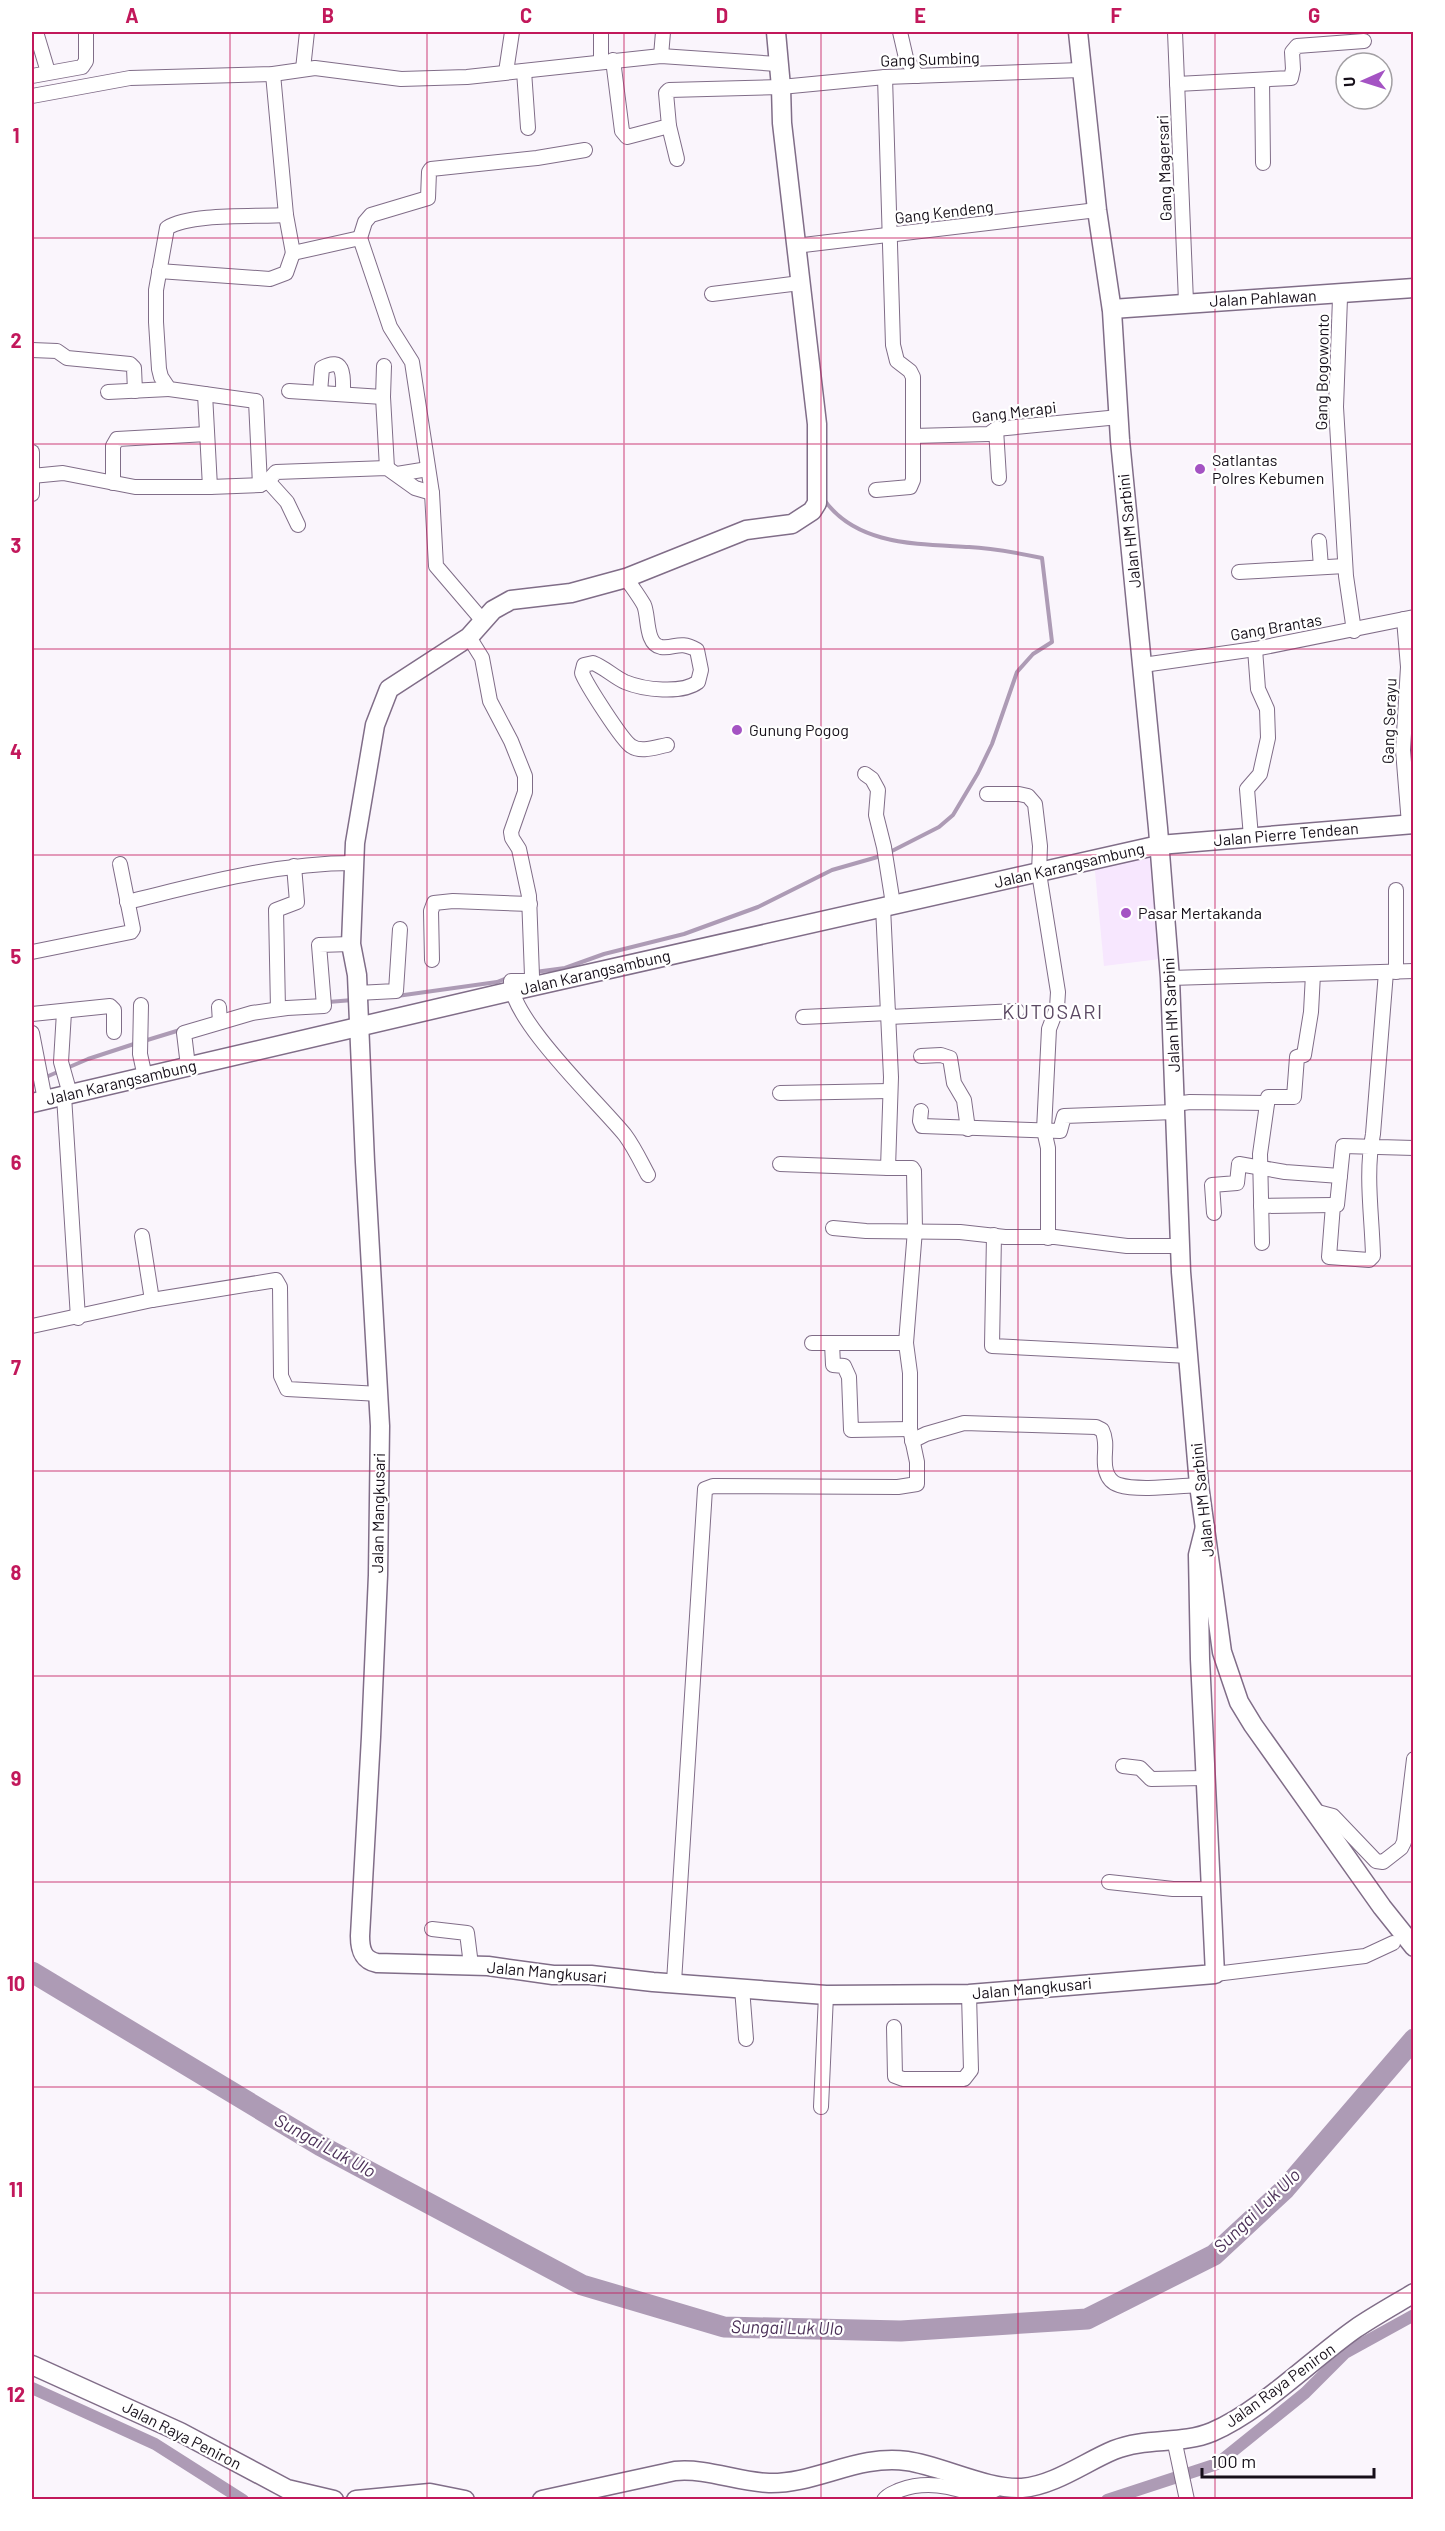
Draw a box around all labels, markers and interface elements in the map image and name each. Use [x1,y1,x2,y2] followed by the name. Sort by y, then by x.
[125,3,139,27] text: A
[322,3,334,27] text: B
[520,3,532,27] text: C
[716,3,728,27] text: D
[914,3,926,27] text: E
[1110,3,1122,27] text: F
[1308,3,1320,27] text: G
[880,47,980,70] street label: Gang Sumbing
[1334,51,1394,111] north arrow
[1339,76,1358,87] text: U
[1152,114,1175,222] street label: Gang Magersari
[12,123,20,147] text: 1
[894,196,994,227] street label: Gang Kendeng
[1209,285,1317,310] street label: Jalan Pahlawan
[1311,313,1332,431] street label: Gang Bogowonto
[10,328,22,352] text: 2
[971,397,1057,426] street label: Gang Merapi
[1212,450,1324,487] place label: Satlantas Polres Kebumen
[1193,462,1207,476] marker: Satlantas Polres Kebumen
[1113,473,1144,589] street label: Jalan HM Sarbini
[11,533,21,557] text: 3
[1229,609,1323,644] street label: Gang Brantas
[1378,678,1399,764] street label: Gang Serayu
[749,720,849,739] place label: Gunung Pogog
[730,723,744,737] marker: Gunung Pogog
[10,739,22,763] text: 4
[1213,818,1359,849] street label: Jalan Pierre Tendean
[992,838,1146,891] street label: Jalan Karangsambung
[1138,903,1262,922] place label: Pasar Mertakanda
[1119,906,1133,920] marker: Pasar Mertakanda
[11,944,22,968] text: 5
[518,945,672,998] street label: Jalan Karangsambung
[1158,957,1183,1073] street label: Jalan HM Sarbini
[1002,999,1104,1023] district label: KUTOSARI
[44,1055,198,1108] street label: Jalan Karangsambung
[11,1150,22,1174] text: 6
[11,1355,21,1379] text: 7
[1186,1442,1217,1558] street label: Jalan HM Sarbini
[367,1453,388,1573] street label: Jalan Mangkusari
[11,1560,22,1584] text: 8
[11,1766,21,1790] text: 9
[486,1957,608,1986] street label: Jalan Mangkusari
[7,1971,25,1995] text: 10
[971,1973,1093,2002] street label: Jalan Mangkusari
[271,2108,380,2182] water label: Sungai Luk Ulo
[1208,2163,1304,2257] water label: Sungai Luk Ulo
[9,2177,23,2201] text: 11
[731,2315,843,2339] water label: Sungai Luk Ulo
[1221,2338,1338,2431] street label: Jalan Raya Peniron
[7,2382,25,2406] text: 12
[120,2396,245,2473] street label: Jalan Raya Peniron
[1202,2441,1374,2479] scale bar
[1211,2450,1256,2472] text: 100 m

